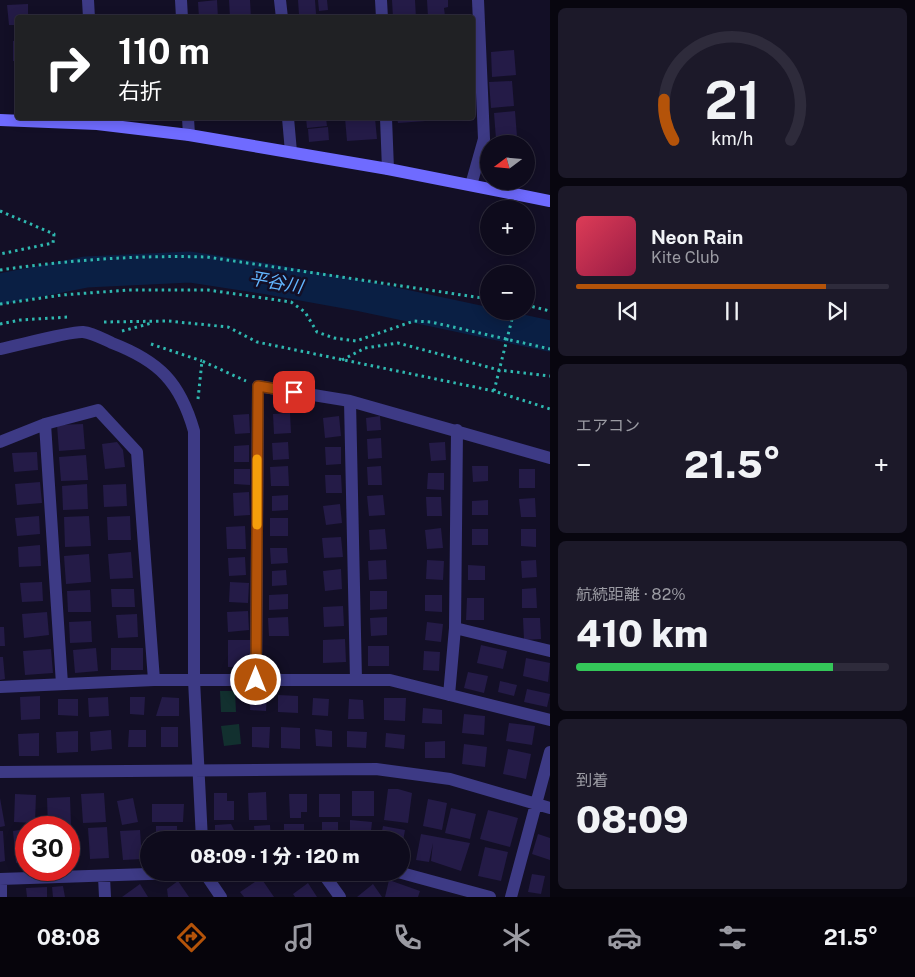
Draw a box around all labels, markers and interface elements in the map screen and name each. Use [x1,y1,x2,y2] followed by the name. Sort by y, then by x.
[118,31,210,72] text: 110 m
[35,35,100,100] icon: right
[705,70,760,131] text: 21
[118,78,162,104] text: 右折
[711,128,754,149] text: km/h
[480,135,535,190] north arrow
[480,135,535,320] map controls
[480,200,535,255] button: +
[651,226,743,248] text: Neon Rain
[651,248,719,267] text: Kite Club
[480,265,535,320] button: −
[248,267,306,297] water label: 平谷川
[614,297,642,325] icon: previous
[718,297,746,325] icon: pause
[823,297,851,325] icon: next
[273,371,315,413] pin
[280,378,308,406] icon: arrive
[576,416,640,435] text: エアコン
[684,442,781,487] text: 21.5°
[576,448,592,481] text: −
[873,448,889,481] text: +
[576,585,686,604] text: 航続距離 · 82%
[576,611,708,656] text: 410 km
[229,653,281,705] position arrow
[576,771,608,790] text: 到着
[576,797,689,842] text: 08:09
[15,816,80,881] speed limit sign: 30
[190,845,360,867] text: 08:09 · 1 分 · 120 m
[174,920,209,955] icon: directions
[282,920,317,955] icon: music
[390,920,425,955] icon: phone
[499,920,534,955] icon: climate
[607,920,642,955] icon: car
[715,920,750,955] icon: filters
[37,924,100,950] text: 08:08
[824,924,878,950] text: 21.5°

